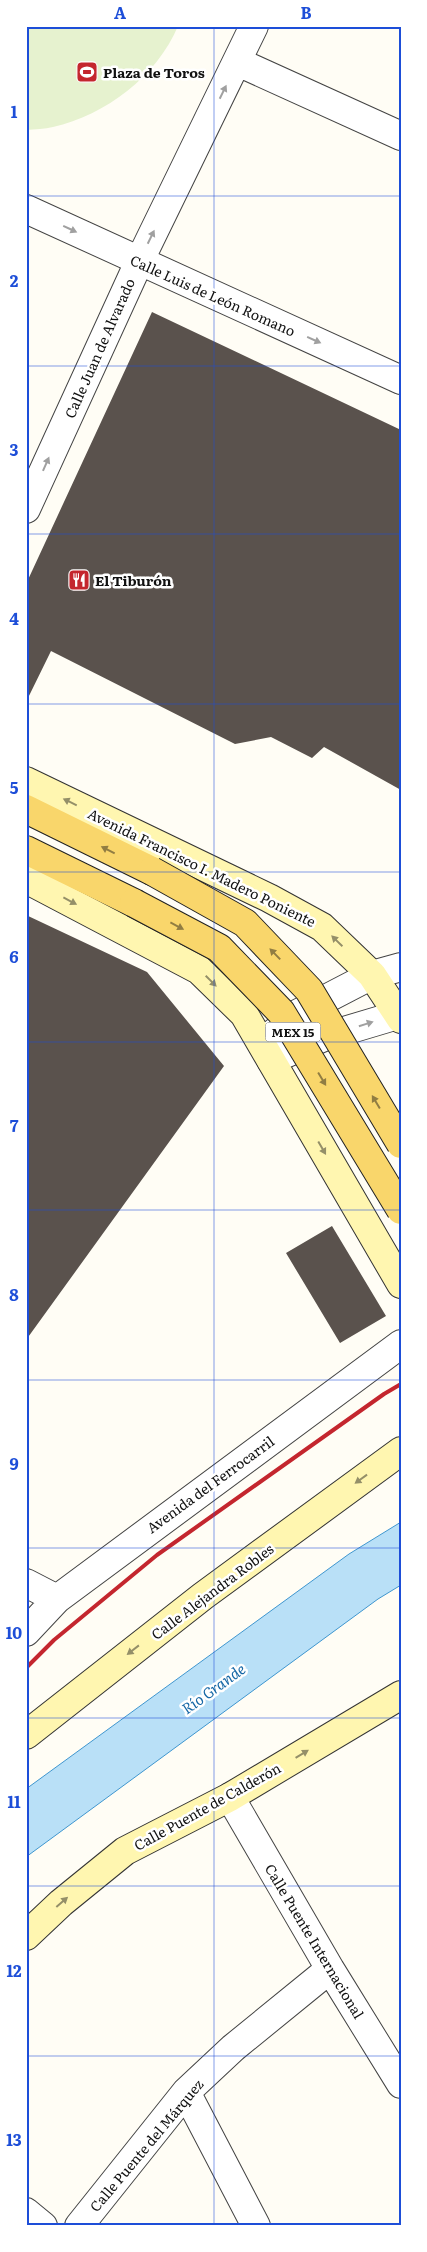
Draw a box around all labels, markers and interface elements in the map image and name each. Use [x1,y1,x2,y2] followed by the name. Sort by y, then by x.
[114,0,126,24] text: A
[300,0,312,24] text: B
[75,60,99,84] sports icon: Plaza de Toros
[103,62,205,82] place label: Plaza de Toros
[219,84,227,99] one-way arrow
[11,99,18,123] text: 1
[63,226,77,234] one-way arrow
[147,230,155,244] one-way arrow
[127,250,299,340] street label: Calle Luis de León Romano
[10,268,19,292] text: 2
[59,275,139,421] street label: Calle Juan de Alvarado
[307,337,321,345] one-way arrow
[10,437,19,461] text: 3
[43,457,51,471] one-way arrow
[67,568,91,592] restaurant icon: El Tiburón
[95,570,172,590] place label: El Tiburón
[9,606,19,630] text: 4
[10,775,19,799] text: 5
[62,798,77,806] one-way arrow
[85,803,319,931] street label: Avenida Francisco I. Madero Poniente
[101,846,115,854] one-way arrow
[63,896,77,905] one-way arrow
[170,922,184,930] one-way arrow
[331,935,343,947] one-way arrow
[9,944,19,968] text: 6
[269,949,281,961] one-way arrow
[204,975,216,987] one-way arrow
[358,1020,373,1027] one-way arrow
[266,1022,320,1042] road number: MEX 15
[317,1073,326,1086] one-way arrow
[371,1096,380,1109] one-way arrow
[10,1113,19,1137] text: 7
[318,1141,326,1155] one-way arrow
[9,1282,19,1306] text: 8
[142,1431,278,1537] street label: Avenida del Ferrocarril
[9,1451,19,1475] text: 9
[355,1474,368,1485] one-way arrow
[147,1538,277,1644] street label: Calle Alejandra Robles
[6,1620,22,1644] text: 10
[127,1645,140,1656] one-way arrow
[176,1657,250,1719] water label: Río Grande
[296,1749,309,1758] one-way arrow
[130,1757,284,1855] street label: Calle Puente de Calderón
[7,1789,21,1813] text: 11
[261,1860,369,2022] street label: Calle Puente Internacional
[55,1897,68,1908] one-way arrow
[6,1958,22,1982] text: 12
[85,2074,208,2215] street label: Calle Puente del Márquez
[6,2127,22,2151] text: 13

